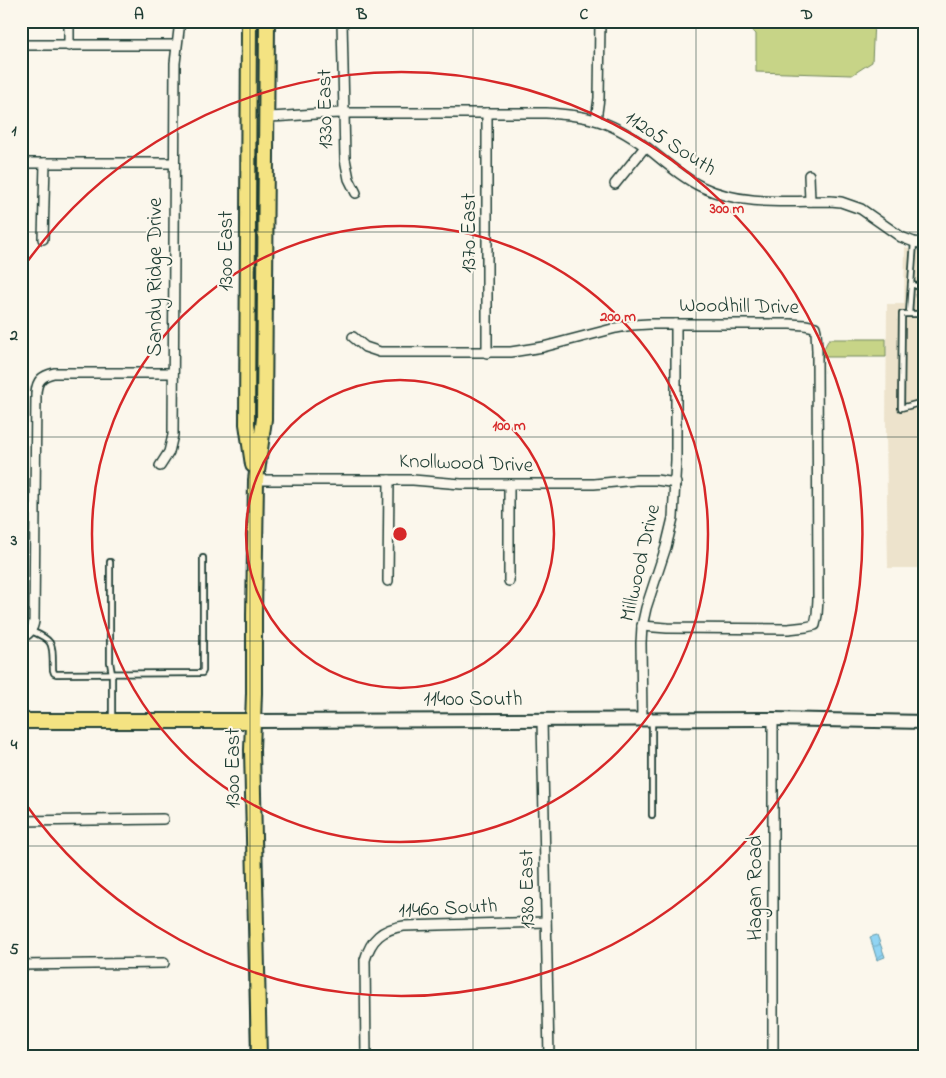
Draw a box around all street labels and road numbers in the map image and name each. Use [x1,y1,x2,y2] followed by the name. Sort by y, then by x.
[310,69,342,149] street label: 1330 East
[618,104,722,184] street label: 11205 South
[455,193,485,273] street label: 1370 East
[141,197,173,357] street label: Sandy Ridge Drive
[212,211,242,291] street label: 1300 East
[679,291,800,323] street label: Woodhill Drive
[398,447,534,481] street label: Knollwood Drive
[613,501,669,625] street label: Millwood Drive
[424,685,522,715] street label: 11400 South
[219,728,249,808] street label: 1300 East
[741,835,773,941] street label: Hagan Road
[512,849,544,929] street label: 1380 East
[398,891,498,927] street label: 11460 South

